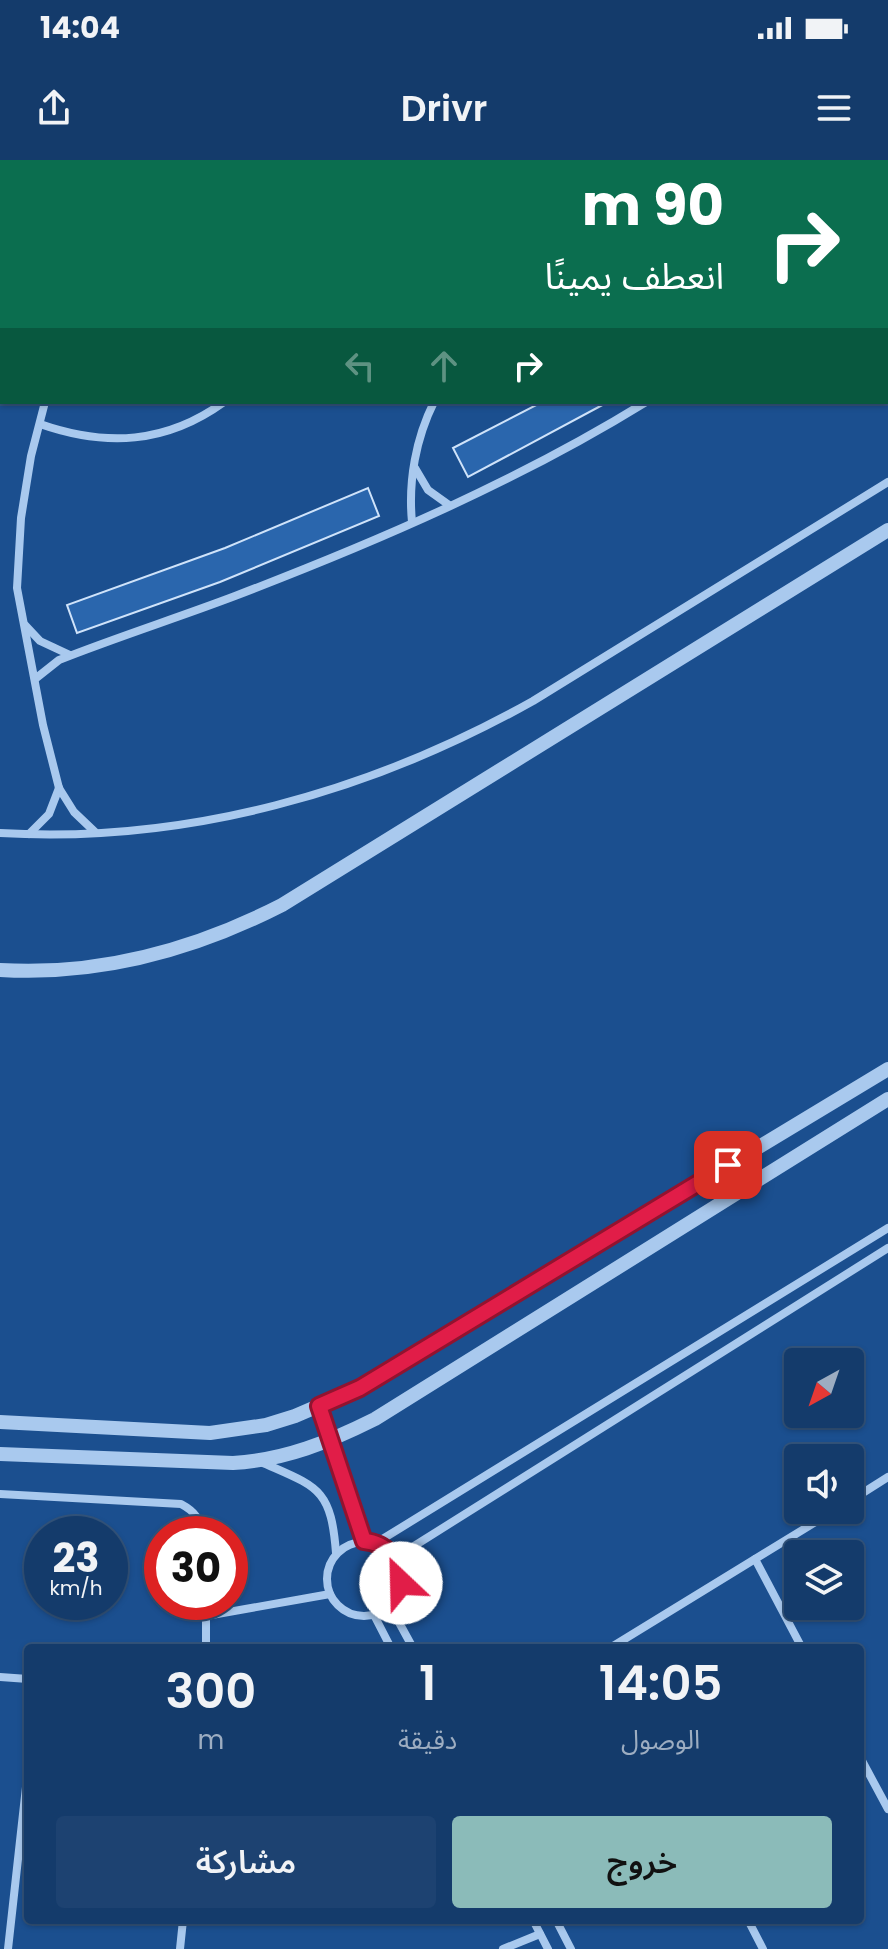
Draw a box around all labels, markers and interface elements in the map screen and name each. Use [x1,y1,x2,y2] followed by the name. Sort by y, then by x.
[40,6,120,49] text: 14:04
[401,83,487,134] text: Drivr
[32,86,76,130] icon: share
[812,86,856,130] icon: menu
[582,166,724,245] text: 90 m
[752,192,856,296] icon: right
[544,251,724,302] text: انعطف يمينًا
[338,344,382,388] icon: left
[422,344,466,388] icon: ahead
[506,344,550,388] icon: right
[694,1131,762,1199] pin
[706,1143,750,1187] icon: arrive
[784,1348,864,1428] north arrow
[784,1348,864,1620] map controls
[784,1444,864,1524] button: sound
[144,1516,248,1620] speed limit sign: 30
[52,1530,100,1586] text: 23
[784,1540,864,1620] button: layers
[359,1541,443,1625] position arrow
[49,1574,103,1602] text: km/h
[419,1650,436,1717] text: 1
[599,1650,722,1717] text: 14:05
[166,1658,256,1725] text: 300
[198,1722,224,1758] text: m
[398,1722,457,1758] text: دقيقة
[621,1722,700,1758] text: الوصول
[56,1816,436,1908] button: مشاركة
[452,1816,832,1908] button: خروج

